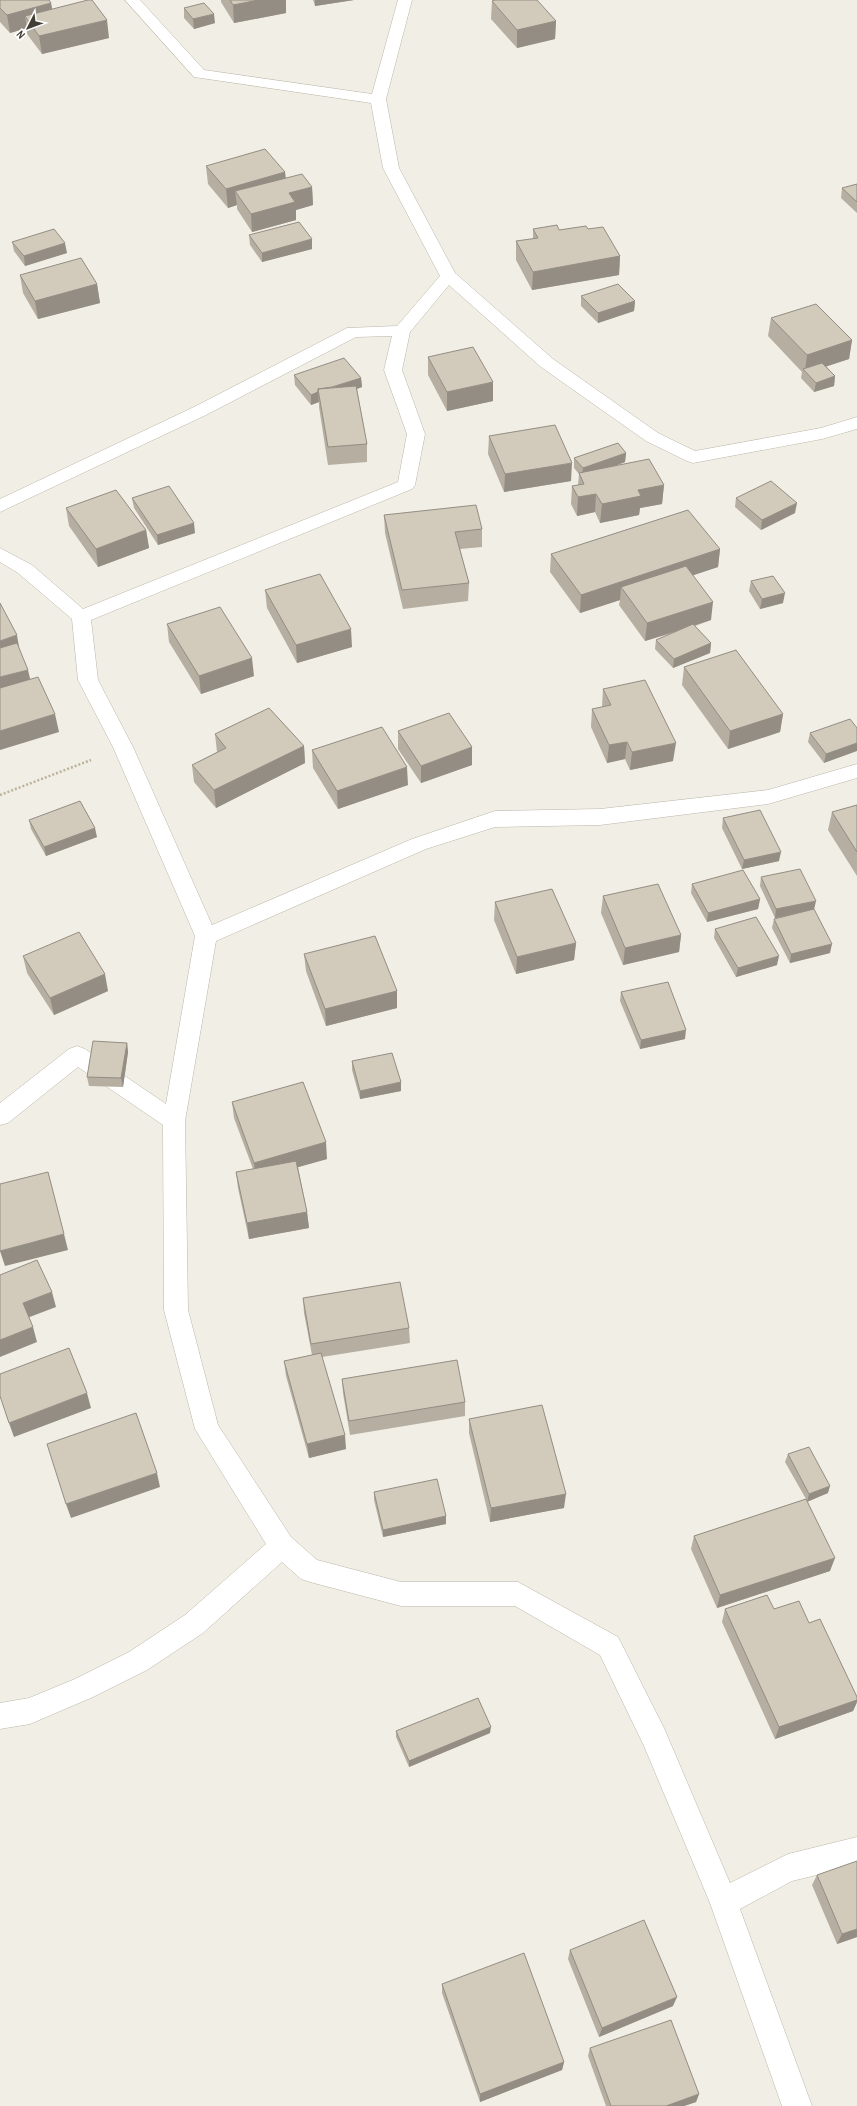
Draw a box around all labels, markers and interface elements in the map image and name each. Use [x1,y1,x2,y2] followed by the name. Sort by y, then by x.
[8,8,48,48] north arrow
[13,28,28,42] text: N

